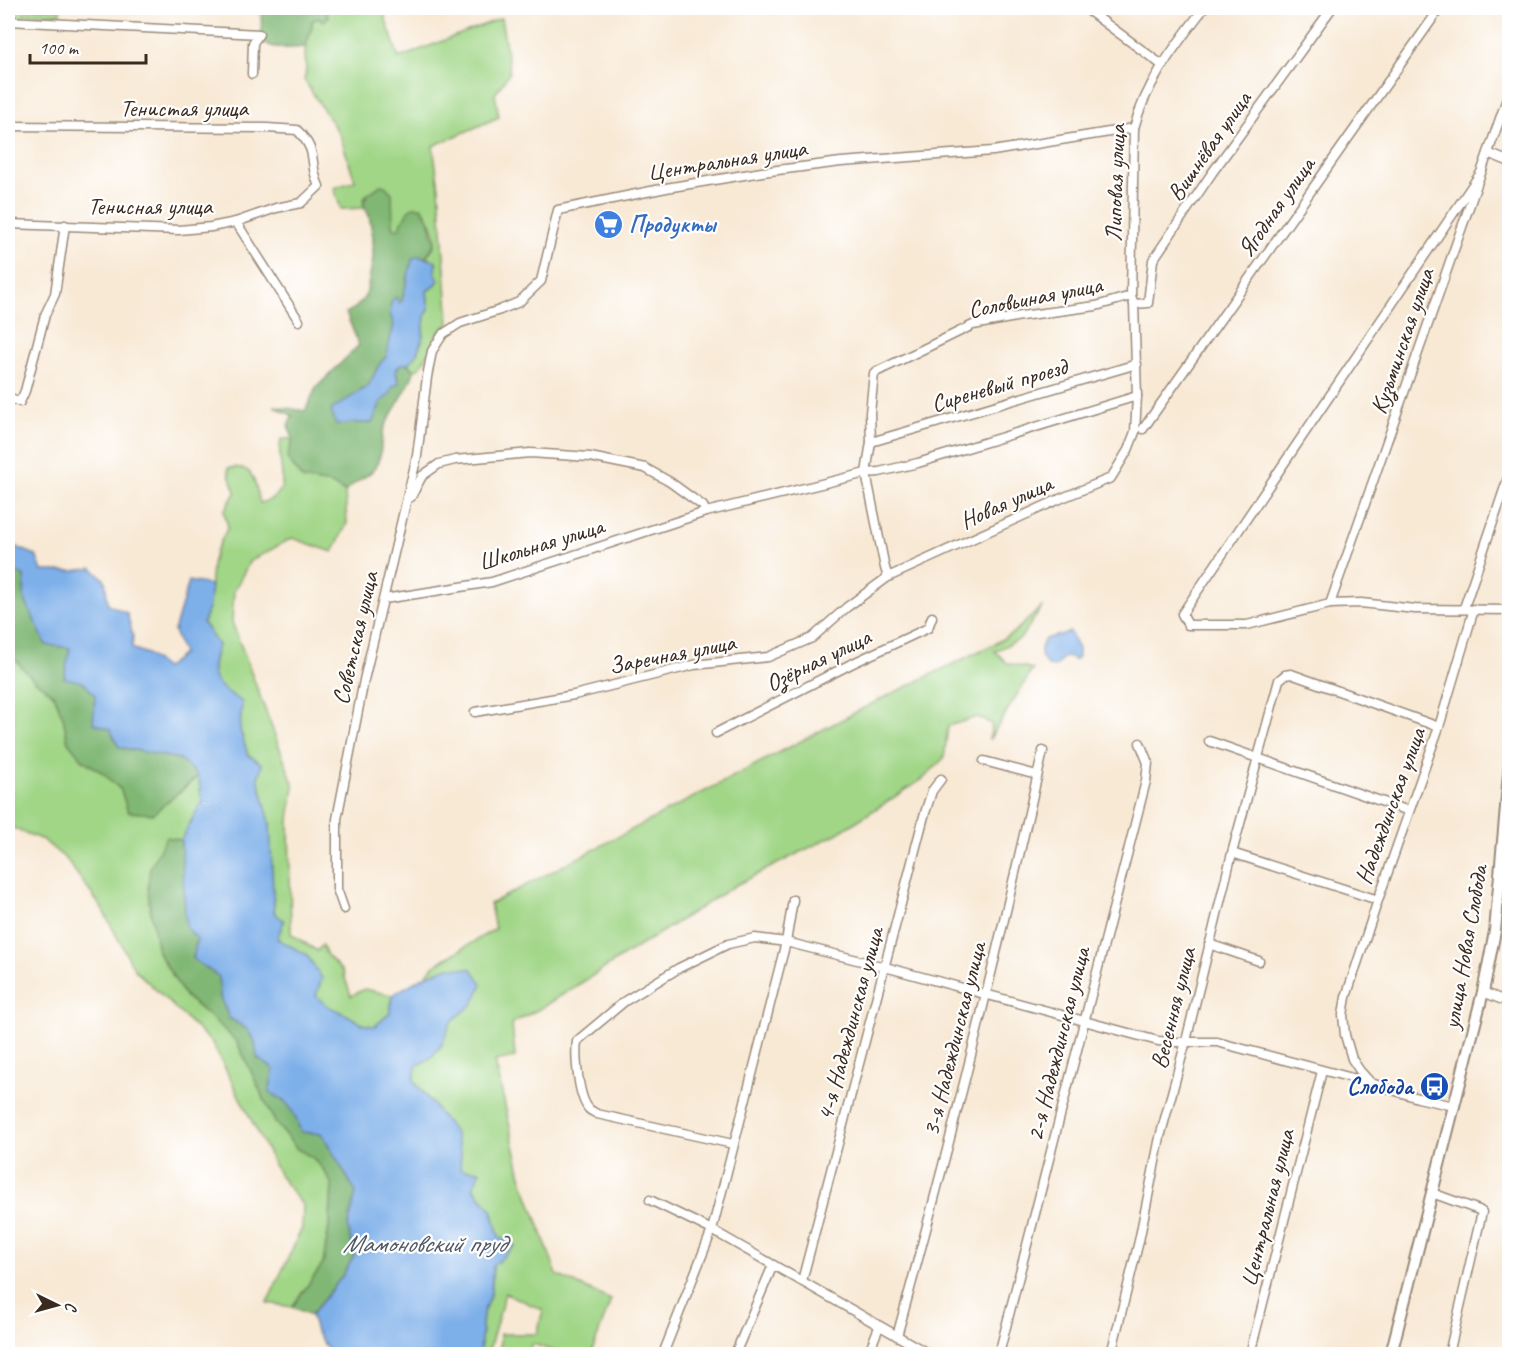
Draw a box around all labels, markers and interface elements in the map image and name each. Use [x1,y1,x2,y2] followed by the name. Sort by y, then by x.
[30,27,146,65] scale bar
[39,37,80,59] text: 100 m
[1160,84,1259,207] street label: Вишнёвая улица
[120,93,249,123] street label: Тенистая улица
[1098,122,1132,242] street label: Липовая улица
[645,132,810,187] street label: Центральная улица
[1231,149,1323,263] street label: Ягодная улица
[88,191,214,221] street label: Тенисная улица
[592,208,624,240] supermarket icon: Продукты
[629,209,717,239] place label: Продукты
[1363,263,1442,418] street label: Кузьминская улица
[966,269,1106,325] street label: Соловьиная улица
[928,351,1073,419] street label: Сиреневый проезд
[955,467,1059,536] street label: Новая улица
[475,510,609,577] street label: Школьная улица
[325,567,385,707] street label: Советская улица
[761,621,877,699] street label: Озёрная улица
[606,627,739,681] street label: Заречная улица
[1348,722,1433,888] street label: Надеждинская улица
[1435,861,1495,1033] street label: улица Новая Слобода
[810,922,891,1124] street label: 4-я Надеждинская улица
[915,937,993,1139] street label: 3-я Надеждинская улица
[1019,942,1097,1144] street label: 2-я Надеждинская улица
[1143,943,1203,1072] street label: Весенняя улица
[1418,1070,1450,1102] bus stop icon: Слобода
[1347,1071,1415,1101] place label: Слобода
[1233,1125,1301,1290] street label: Центральная улица
[342,1227,511,1260] water label: Мамоновский пруд
[27,1275,87,1335] north arrow
[60,1301,81,1313] text: С

